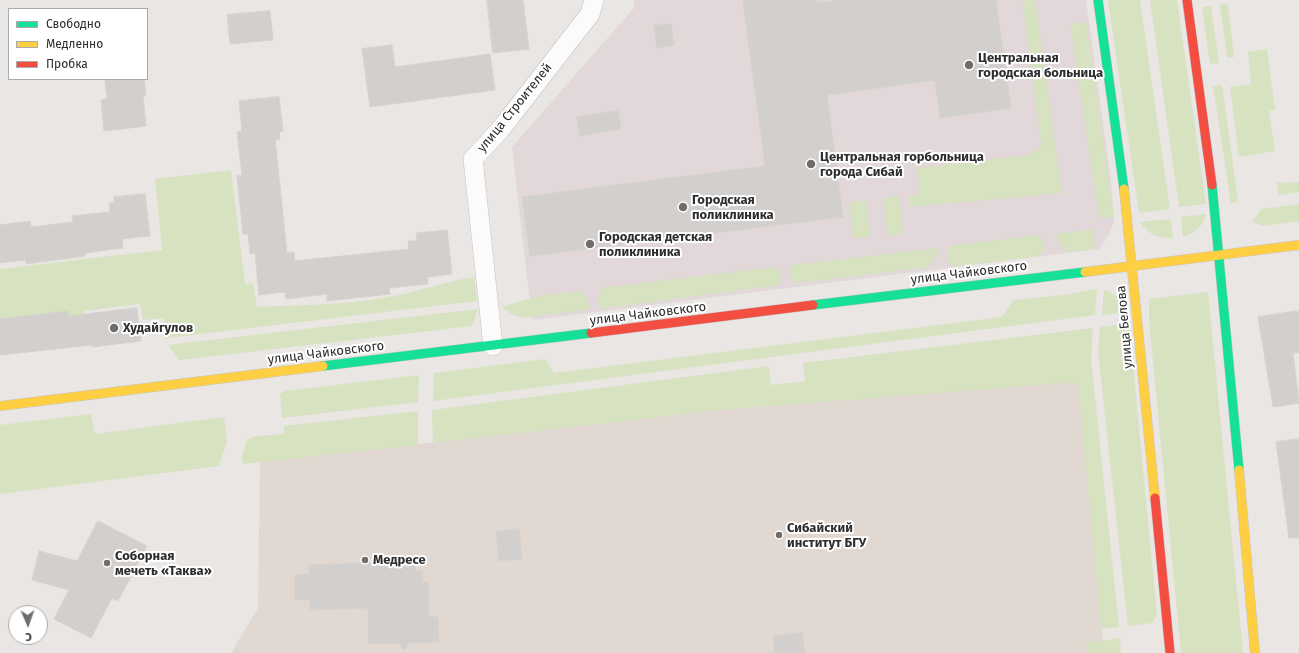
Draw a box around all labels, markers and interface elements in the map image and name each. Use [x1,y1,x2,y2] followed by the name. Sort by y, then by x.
[8,8,148,80] legend
[46,17,101,31] text: Свободно
[46,37,103,51] text: Медленно
[978,50,1103,81] place label: Центральная городская больница
[46,57,88,71] text: Пробка
[963,59,975,71] marker: Центральная городская больница
[474,60,556,156] street label: улица Строителей
[820,149,984,180] place label: Центральная горбольница города Сибай
[805,158,817,170] marker: Центральная горбольница города Сибай
[692,192,774,223] place label: Городская поликлиника
[677,201,689,213] marker: Городская поликлиника
[599,229,712,260] place label: Городская детская поликлиника
[584,238,596,250] marker: Городская детская поликлиника
[910,258,1028,288] street label: улица Чайковского
[1114,285,1136,369] street label: улица Белова
[589,299,707,329] street label: улица Чайковского
[123,320,193,336] place label: Худайгулов
[108,322,120,334] marker: Худайгулов
[267,338,385,368] street label: улица Чайковского
[787,520,866,551] place label: Сибайский институт БГУ
[774,530,784,540] marker: Сибайский институт БГУ
[115,548,212,579] place label: Соборная мечеть «Таква»
[373,552,426,568] place label: Медресе
[360,555,370,565] marker: Медресе
[102,558,112,568] marker: Соборная мечеть «Таква»
[8,605,48,645] north arrow
[25,630,32,643] text: С

